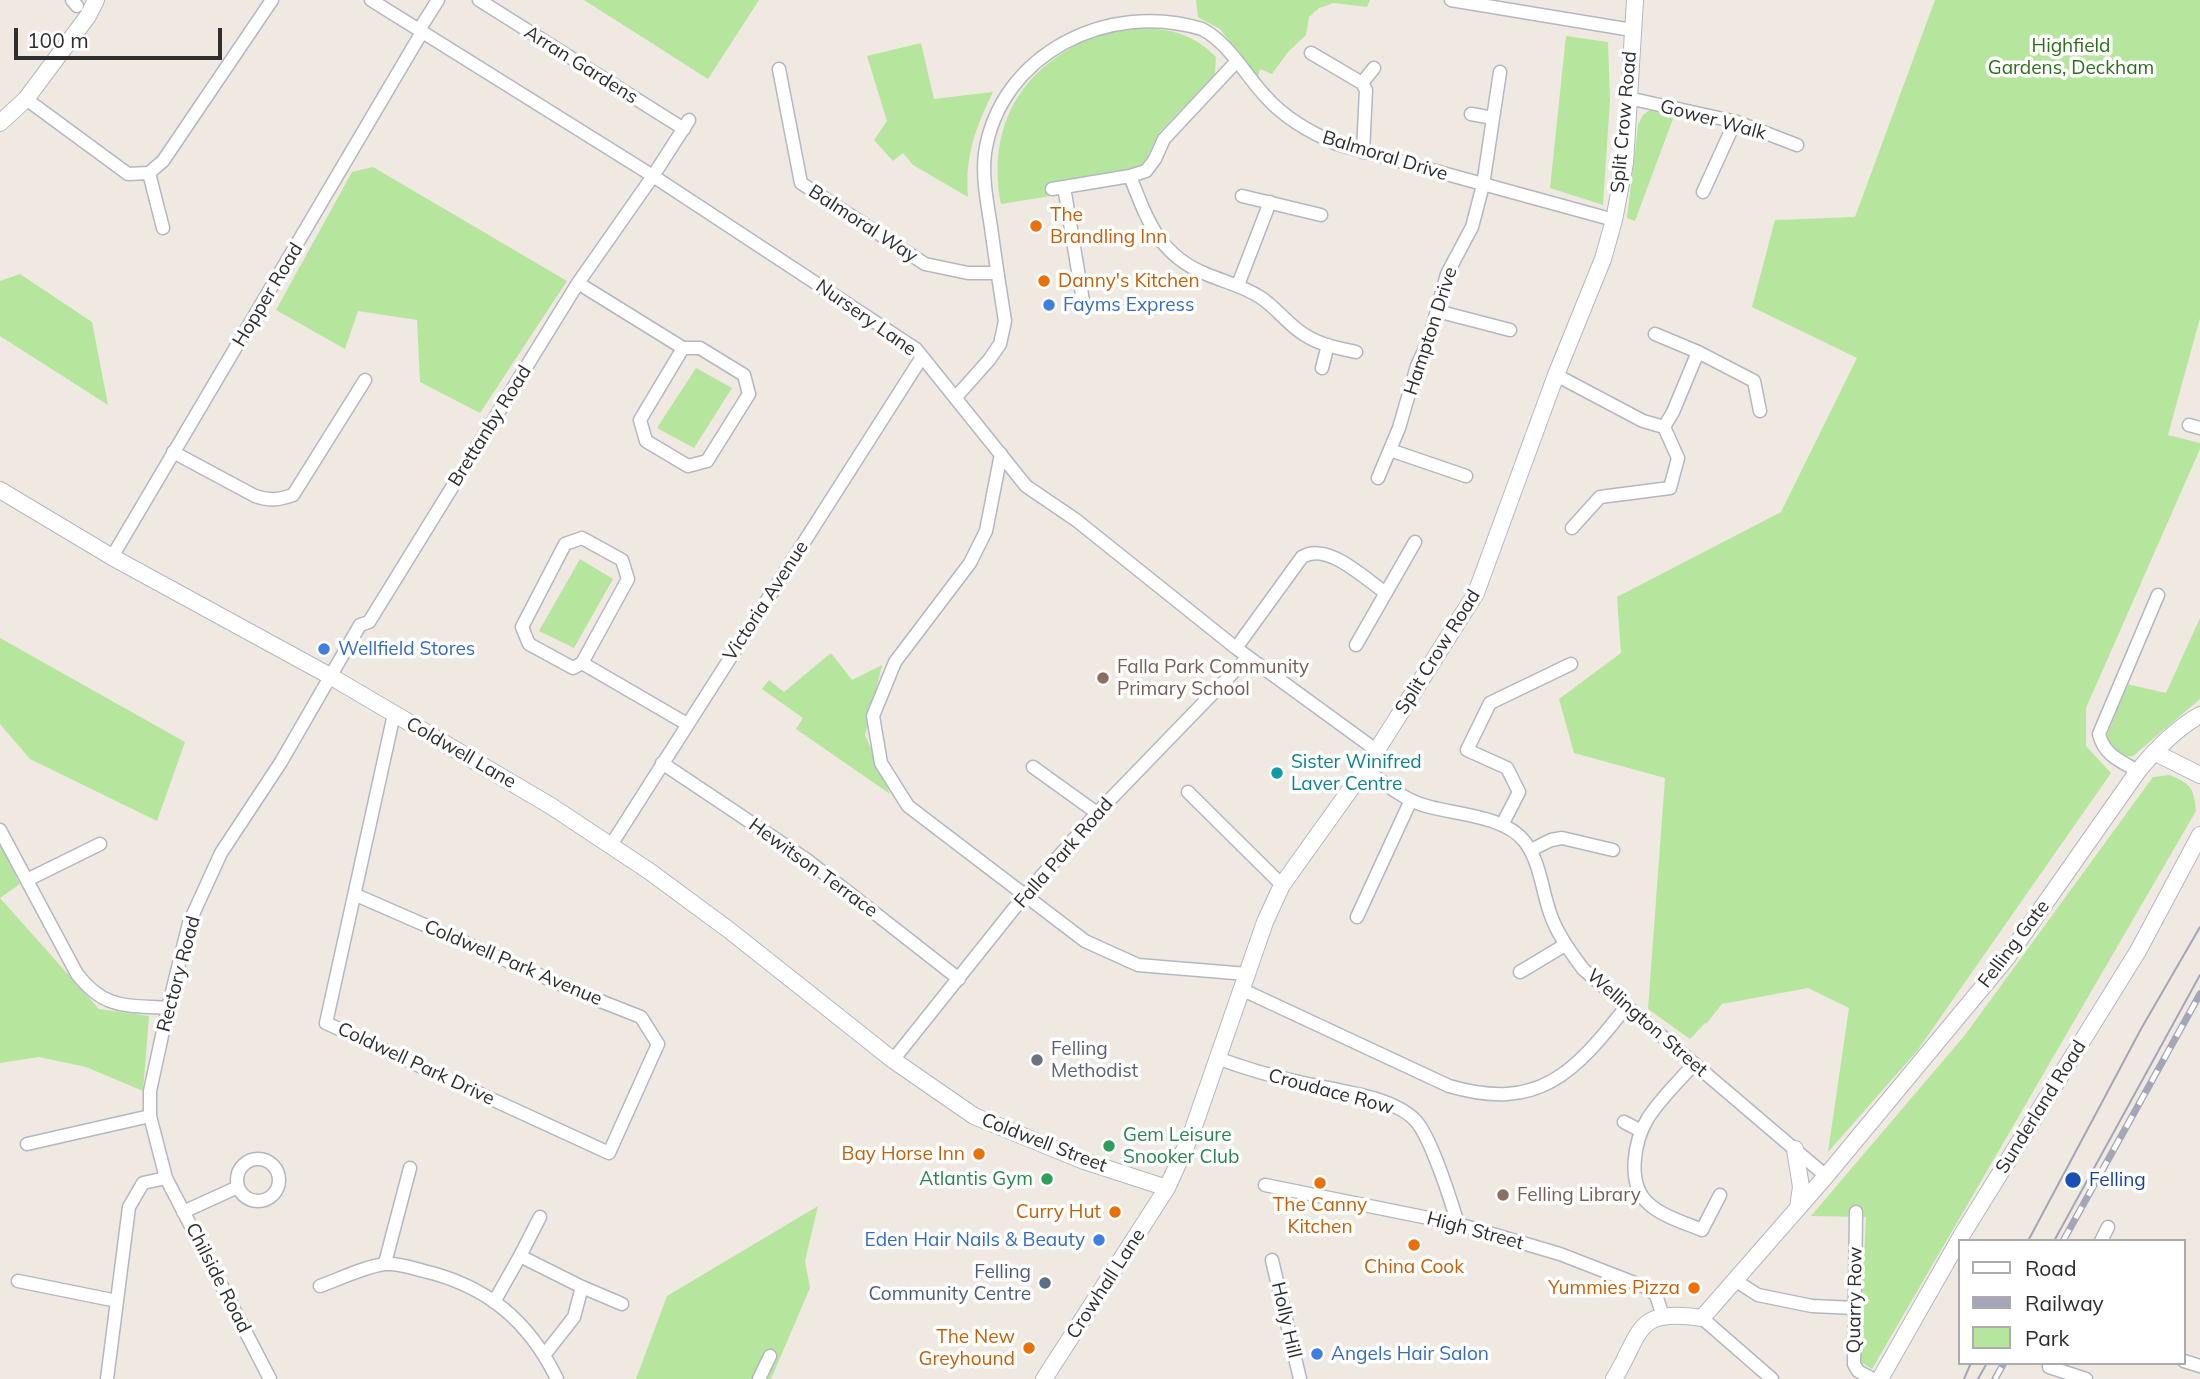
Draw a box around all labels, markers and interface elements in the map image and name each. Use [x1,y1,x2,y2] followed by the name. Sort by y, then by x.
[18,14,226,58] scale bar
[520,21,642,109] street label: Arran Gardens
[27,27,89,53] text: 100 m
[1988,35,2154,79] park label: Highfield Gardens, Deckham
[1606,50,1642,194] street label: Split Crow Road
[1657,95,1769,145] street label: Gower Walk
[1320,126,1450,186] street label: Balmoral Drive
[804,180,922,268] street label: Balmoral Way
[1050,204,1167,248] place label: The Brandling Inn
[1028,218,1044,234] marker: The Brandling Inn
[228,239,308,351] street label: Hopper Road
[1400,264,1462,398] street label: Hampton Drive
[1058,270,1200,292] place label: Danny's Kitchen
[1036,273,1052,289] marker: Danny's Kitchen
[811,275,921,361] street label: Nursery Lane
[1063,294,1194,316] place label: Fayms Express
[1041,297,1057,313] marker: Fayms Express
[444,361,536,491] street label: Brettanby Road
[719,537,813,665] street label: Victoria Avenue
[1391,586,1485,718] street label: Split Crow Road
[338,638,475,660] place label: Wellfield Stores
[316,641,332,657] marker: Wellfield Stores
[1117,656,1309,700] place label: Falla Park Community Primary School
[1095,670,1111,686] marker: Falla Park Community Primary School
[402,712,520,794] street label: Coldwell Lane
[1291,751,1422,795] place label: Sister Winifred Laver Centre
[1269,765,1285,781] marker: Sister Winifred Laver Centre
[1010,793,1118,913] street label: Falla Park Road
[744,814,882,922] street label: Hewitson Terrace
[1974,896,2054,992] street label: Felling Gate
[153,913,205,1035] street label: Rectory Road
[421,915,605,1011] street label: Coldwell Park Avenue
[1582,964,1712,1082] street label: Wellington Street
[334,1018,498,1110] street label: Coldwell Park Drive
[1991,1036,2091,1178] street label: Sunderland Road
[1051,1038,1138,1082] place label: Felling Methodist
[1029,1052,1045,1068] marker: Felling Methodist
[1266,1064,1396,1120] street label: Croudace Row
[978,1109,1110,1177] street label: Coldwell Street
[1123,1124,1239,1168] place label: Gem Leisure Snooker Club
[1101,1138,1117,1154] marker: Gem Leisure Snooker Club
[842,1143,965,1165] place label: Bay Horse Inn
[971,1146,987,1162] marker: Bay Horse Inn
[919,1168,1033,1190] place label: Atlantis Gym
[2089,1169,2146,1191] place label: Felling
[2063,1170,2083,1190] marker: Felling
[1039,1171,1055,1187] marker: Atlantis Gym
[1312,1175,1328,1191] marker: The Canny Kitchen
[1517,1184,1641,1206] place label: Felling Library
[1495,1187,1511,1203] marker: Felling Library
[1273,1194,1367,1238] place label: The Canny Kitchen
[1016,1201,1101,1223] place label: Curry Hut
[1107,1204,1123,1220] marker: Curry Hut
[1424,1207,1526,1255] street label: High Street
[181,1219,255,1337] street label: Chilside Road
[1062,1225,1150,1343] street label: Crowhall Lane
[865,1229,1085,1251] place label: Eden Hair Nails & Beauty
[1091,1232,1107,1248] marker: Eden Hair Nails & Beauty
[1406,1237,1422,1253] marker: China Cook
[1958,1239,2186,1365] legend
[1843,1247,1867,1353] street label: Quarry Row
[2025,1255,2076,1281] text: Road
[1364,1256,1464,1278] place label: China Cook
[868,1261,1031,1305] place label: Felling Community Centre
[1037,1275,1053,1291] marker: Felling Community Centre
[1548,1277,1680,1299] place label: Yummies Pizza
[1266,1280,1306,1360] street label: Holly Hill
[1686,1280,1702,1296] marker: Yummies Pizza
[2025,1290,2104,1316] text: Railway
[2025,1325,2069,1351] text: Park
[919,1326,1015,1370] place label: The New Greyhound
[1021,1340,1037,1356] marker: The New Greyhound
[1331,1343,1489,1365] place label: Angels Hair Salon
[1309,1346,1325,1362] marker: Angels Hair Salon

